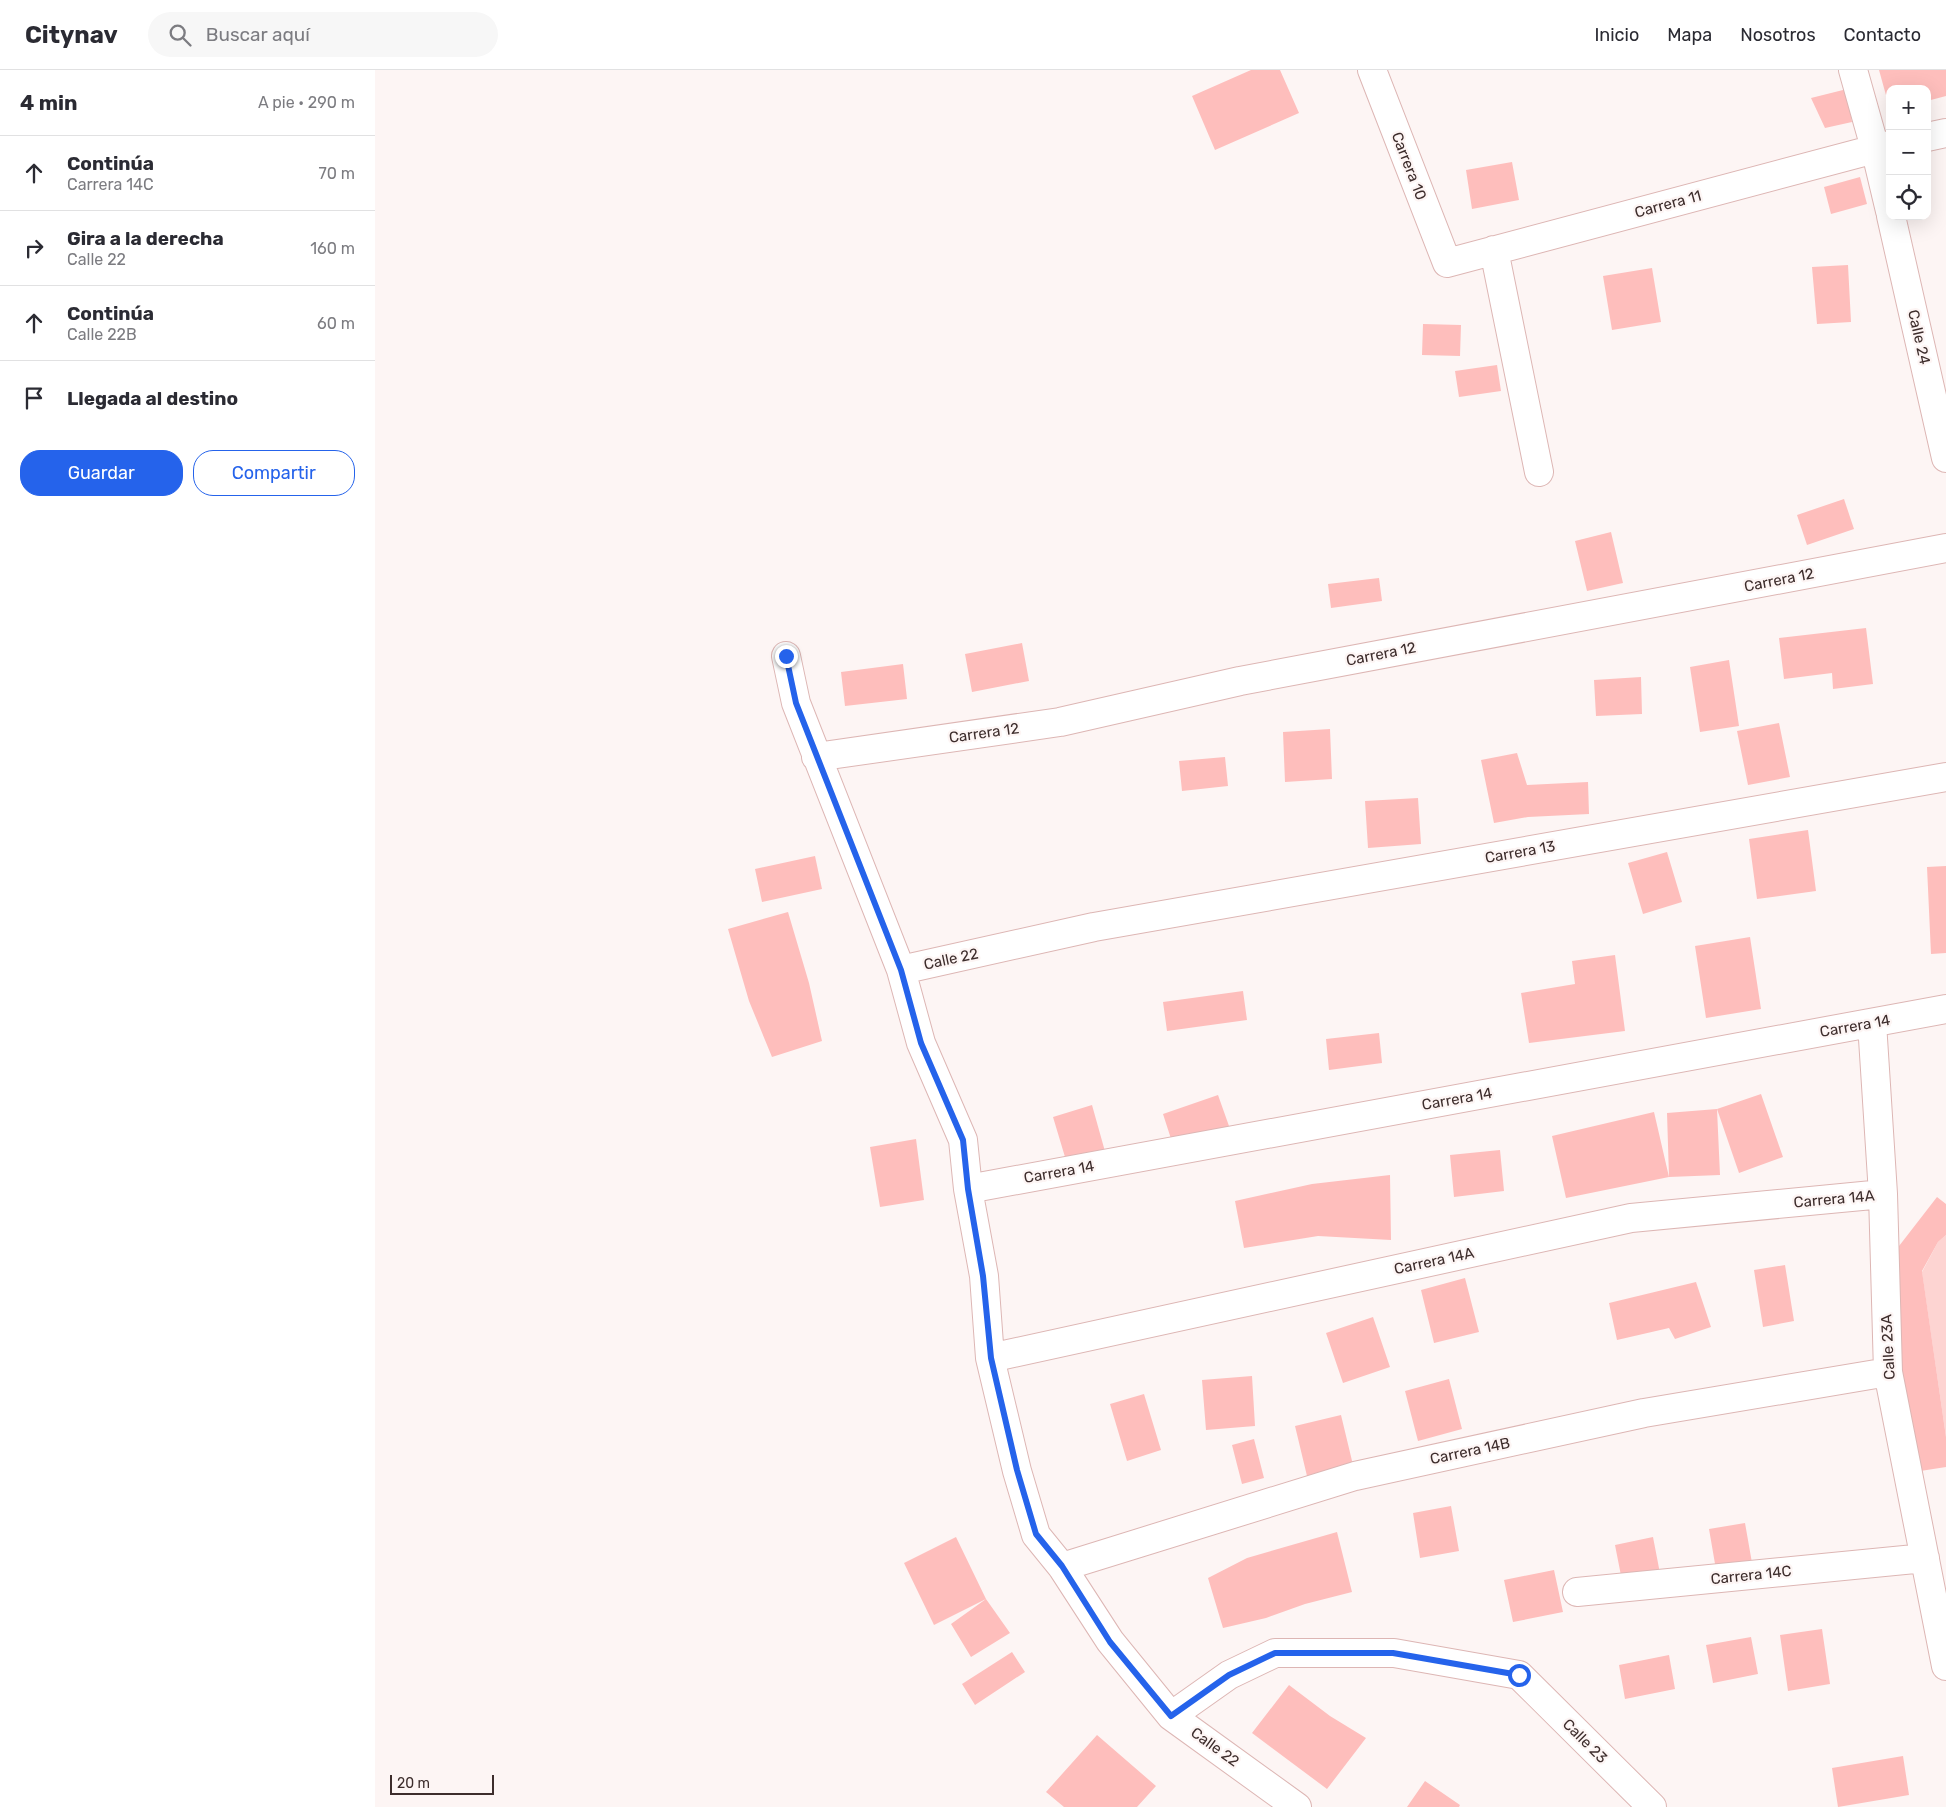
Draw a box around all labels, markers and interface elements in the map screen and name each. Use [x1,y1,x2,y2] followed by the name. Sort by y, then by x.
[148,12,498,57] search box
[25,21,118,49] text: Citynav
[166,21,194,49] icon: search
[206,23,310,46] text: Buscar aquí
[1594,24,1639,46] text: Inicio
[1667,24,1712,46] text: Mapa
[1740,24,1816,46] text: Nosotros
[1844,24,1921,46] text: Contacto
[1886,85,1931,220] map controls
[1886,85,1931,130] button: +
[20,90,78,115] text: 4 min
[258,93,355,112] text: A pie · 290 m
[1388,129,1430,203] street label: Carrera 10
[1886,130,1931,175] button: −
[67,152,154,175] text: Continúa
[20,159,48,187] icon: ahead
[318,164,355,183] text: 70 m
[67,175,154,194] text: Carrera 14C
[1886,175,1931,220] button: locate
[1633,186,1703,222] street label: Carrera 11
[67,227,224,250] text: Gira a la derecha
[20,234,48,262] icon: right
[310,239,355,258] text: 160 m
[67,250,126,269] text: Calle 22
[67,302,154,325] text: Continúa
[1904,308,1934,366] street label: Calle 24
[20,309,48,337] icon: ahead
[317,314,355,333] text: 60 m
[67,325,137,344] text: Calle 22B
[20,384,48,412] icon: arrive
[67,387,238,410] text: Llegada al destino
[20,450,183,496] button: Guardar
[193,450,355,496] button: Compartir
[1743,564,1816,596] street label: Carrera 12
[1345,638,1418,670] street label: Carrera 12
[775,645,798,668] route end
[948,719,1020,747] street label: Carrera 12
[1484,837,1556,867] street label: Carrera 13
[922,944,980,974] street label: Calle 22
[1818,1011,1892,1041] street label: Carrera 14
[1420,1084,1494,1114] street label: Carrera 14
[1022,1157,1096,1187] street label: Carrera 14
[1793,1186,1875,1212] street label: Carrera 14A
[1392,1244,1476,1278] street label: Carrera 14A
[1877,1314,1899,1380] street label: Calle 23A
[1428,1434,1512,1468] street label: Carrera 14B
[1710,1562,1792,1588] street label: Carrera 14C
[1508,1664,1531,1687] route start
[1559,1715,1611,1767] street label: Calle 23
[1187,1723,1243,1771] street label: Calle 22
[390,1772,494,1795] scale bar
[397,1775,430,1792] text: 20 m

